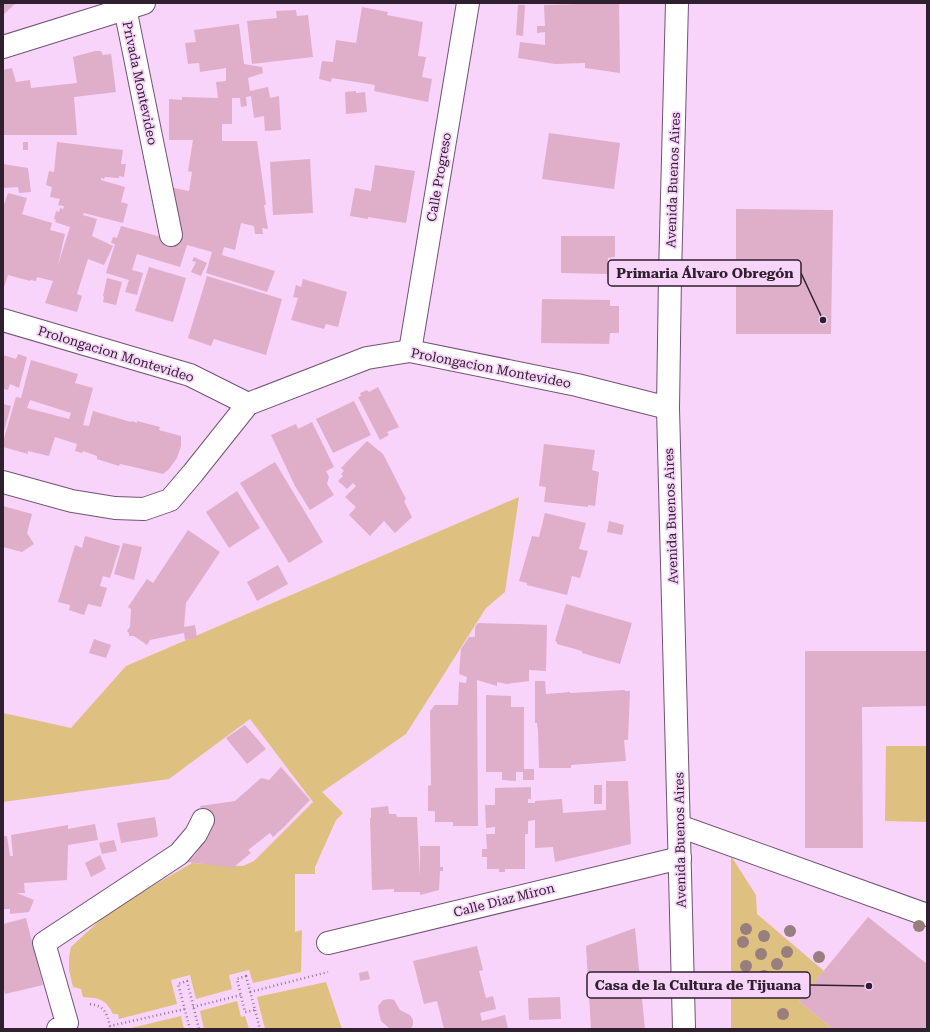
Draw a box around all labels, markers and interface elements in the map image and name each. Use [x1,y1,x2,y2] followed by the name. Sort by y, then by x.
[120,20,160,146] street label: Privada Montevideo
[663,112,683,248] street label: Avenida Buenos Aires
[424,131,454,223] street label: Calle Progreso
[608,260,801,286] callout: Primaria Álvaro Obregón
[616,265,794,281] text: Primaria Álvaro Obregón
[36,323,196,385] street label: Prolongacion Montevideo
[410,345,572,391] street label: Prolongacion Montevideo
[661,448,681,584] street label: Avenida Buenos Aires
[671,772,689,908] street label: Avenida Buenos Aires
[452,880,557,920] street label: Calle Diaz Miron
[587,972,810,998] callout: Casa de la Cultura de Tijuana
[595,977,802,993] text: Casa de la Cultura de Tijuana

